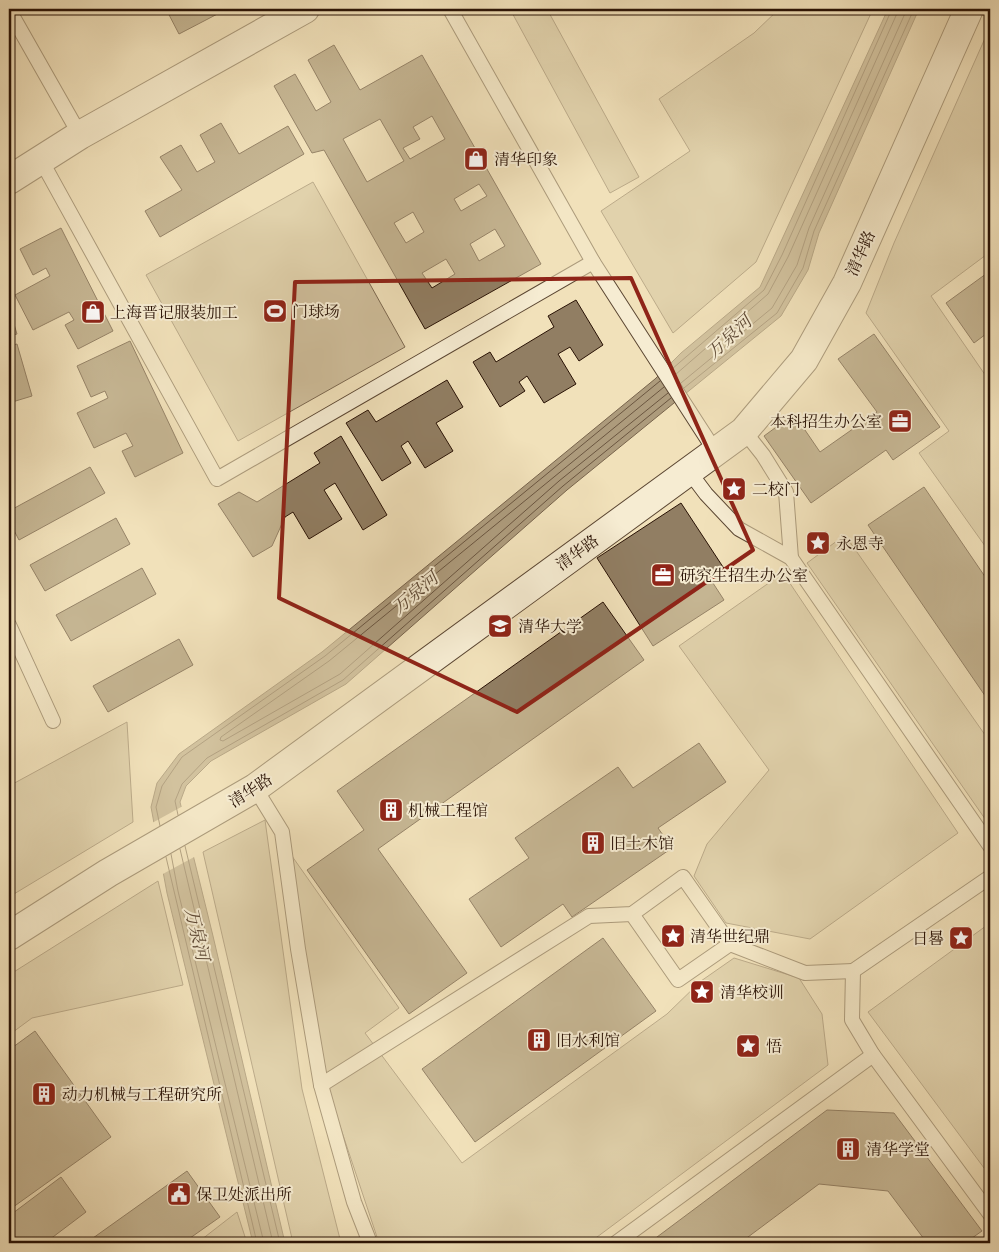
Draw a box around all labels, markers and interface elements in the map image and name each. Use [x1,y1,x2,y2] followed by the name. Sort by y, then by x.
[463,146,489,172] shop icon: 清华印象
[494,149,558,171] place label: 清华印象
[841,227,881,280] street label: 清华路
[262,298,288,324] sports icon: 门球场
[80,299,106,325] shop icon: 上海晋记服装加工
[292,301,340,323] place label: 门球场
[110,302,238,324] place label: 上海晋记服装加工
[701,308,760,365] water label: 万泉河
[887,408,913,434] office icon: 本科招生办公室
[770,411,882,433] place label: 本科招生办公室
[721,476,747,502] place icon: 二校门
[752,479,800,501] place label: 二校门
[552,530,603,576] street label: 清华路
[805,530,831,556] place icon: 永恩寺
[836,533,884,555] place label: 永恩寺
[650,562,676,588] office icon: 研究生招生办公室
[387,565,446,620] water label: 万泉河
[680,565,808,587] place label: 研究生招生办公室
[487,613,513,639] school or university icon: 清华大学
[518,616,582,638] place label: 清华大学
[224,769,277,813] street label: 清华路
[378,797,404,823] building icon: 机械工程馆
[408,800,488,822] place label: 机械工程馆
[580,830,606,856] building icon: 旧土木馆
[610,833,674,855] place label: 旧土木馆
[178,905,215,966] water label: 万泉河
[660,923,686,949] place icon: 清华世纪鼎
[948,925,974,951] place icon: 日晷
[690,926,770,948] place label: 清华世纪鼎
[912,928,944,950] place label: 日晷
[689,979,715,1005] place icon: 清华校训
[720,982,784,1004] place label: 清华校训
[526,1027,552,1053] building icon: 旧水利馆
[556,1030,620,1052] place label: 旧水利馆
[735,1033,761,1059] place icon: 悟
[766,1036,782,1058] place label: 悟
[31,1081,57,1107] building icon: 动力机械与工程研究所
[62,1084,222,1106] place label: 动力机械与工程研究所
[835,1136,861,1162] building icon: 清华学堂
[866,1139,930,1161] place label: 清华学堂
[166,1181,192,1207] public building icon: 保卫处派出所
[196,1184,292,1206] place label: 保卫处派出所

